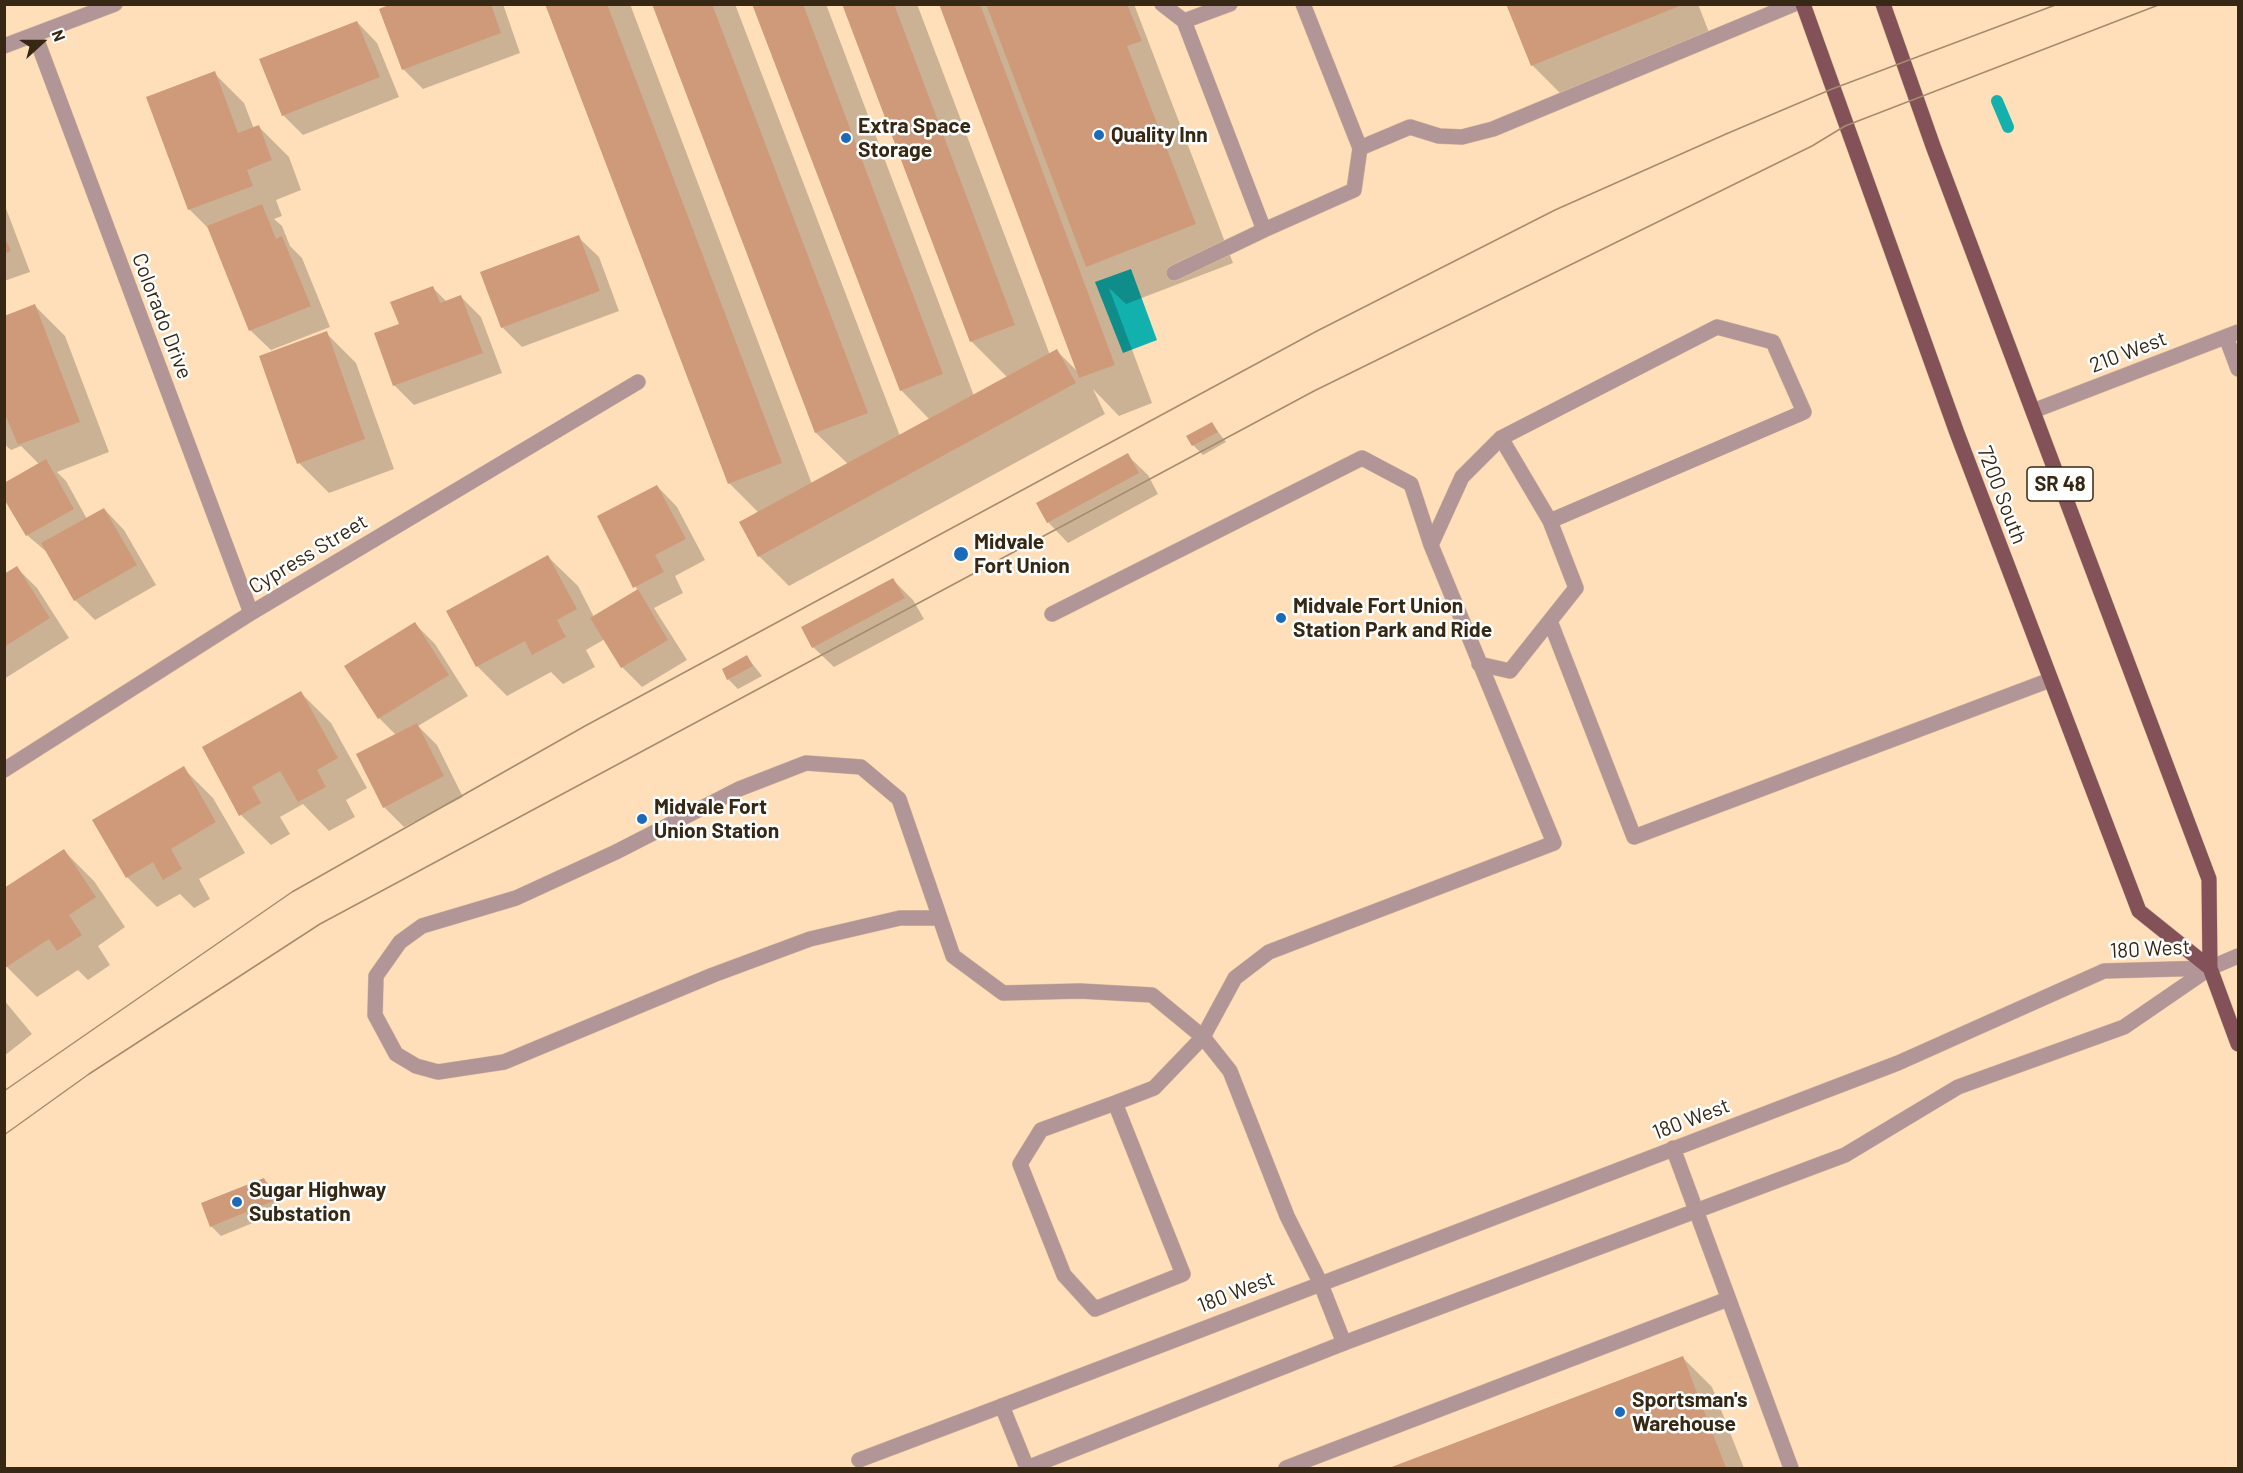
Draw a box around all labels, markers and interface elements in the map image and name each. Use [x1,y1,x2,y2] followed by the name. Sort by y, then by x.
[12,12,72,72] north arrow
[48,27,70,44] text: N
[858,113,971,163] place label: Extra Space Storage
[1111,122,1208,148] place label: Quality Inn
[1092,128,1106,142] marker: Quality Inn
[839,131,853,145] marker: Extra Space Storage
[126,250,198,382] street label: Colorado Drive
[2086,326,2170,378] street label: 210 West
[1972,442,2032,548] street label: 7200 South
[2027,467,2093,501] road number: SR 48
[244,509,372,599] street label: Cypress Street
[974,529,1070,579] place label: Midvale Fort Union
[952,545,970,563] marker: Midvale Fort Union
[1293,593,1492,643] place label: Midvale Fort Union Station Park and Ride
[1274,611,1288,625] marker: Midvale Fort Union Station Park and Ride
[654,794,779,844] place label: Midvale Fort Union Station
[635,812,649,826] marker: Midvale Fort Union Station
[2109,934,2191,964] street label: 180 West
[1649,1093,1733,1145] street label: 180 West
[249,1177,386,1227] place label: Sugar Highway Substation
[230,1195,244,1209] marker: Sugar Highway Substation
[1194,1266,1278,1318] street label: 180 West
[1632,1387,1748,1437] place label: Sportsman's Warehouse
[1613,1405,1627,1419] marker: Sportsman's Warehouse

